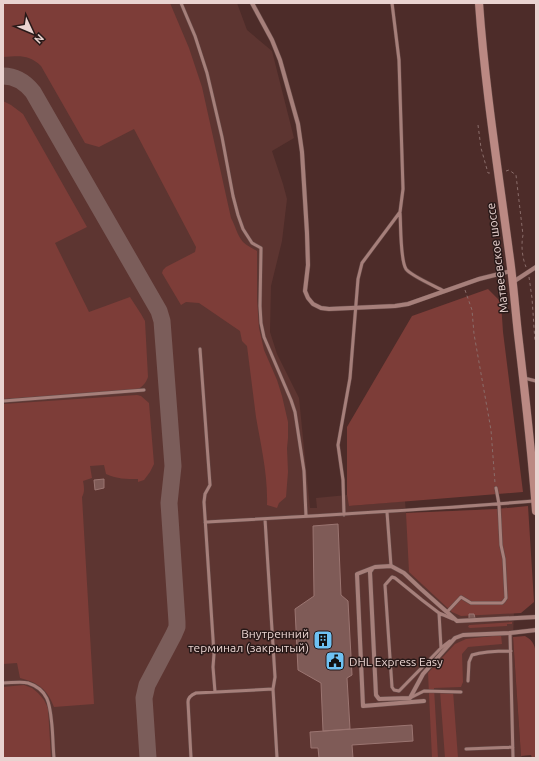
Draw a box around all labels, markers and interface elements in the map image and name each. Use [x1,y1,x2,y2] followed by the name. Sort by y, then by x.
[12,12,52,52] north arrow
[32,32,46,46] text: N
[484,202,510,314] street label: Матвеевское шоссе
[188,627,309,655] place label: Внутренний терминал (закрытый)
[312,629,334,651] building icon: Внутренний терминал (закрытый)
[324,650,346,672] public building icon: DHL Express Easy
[349,655,443,668] place label: DHL Express Easy

